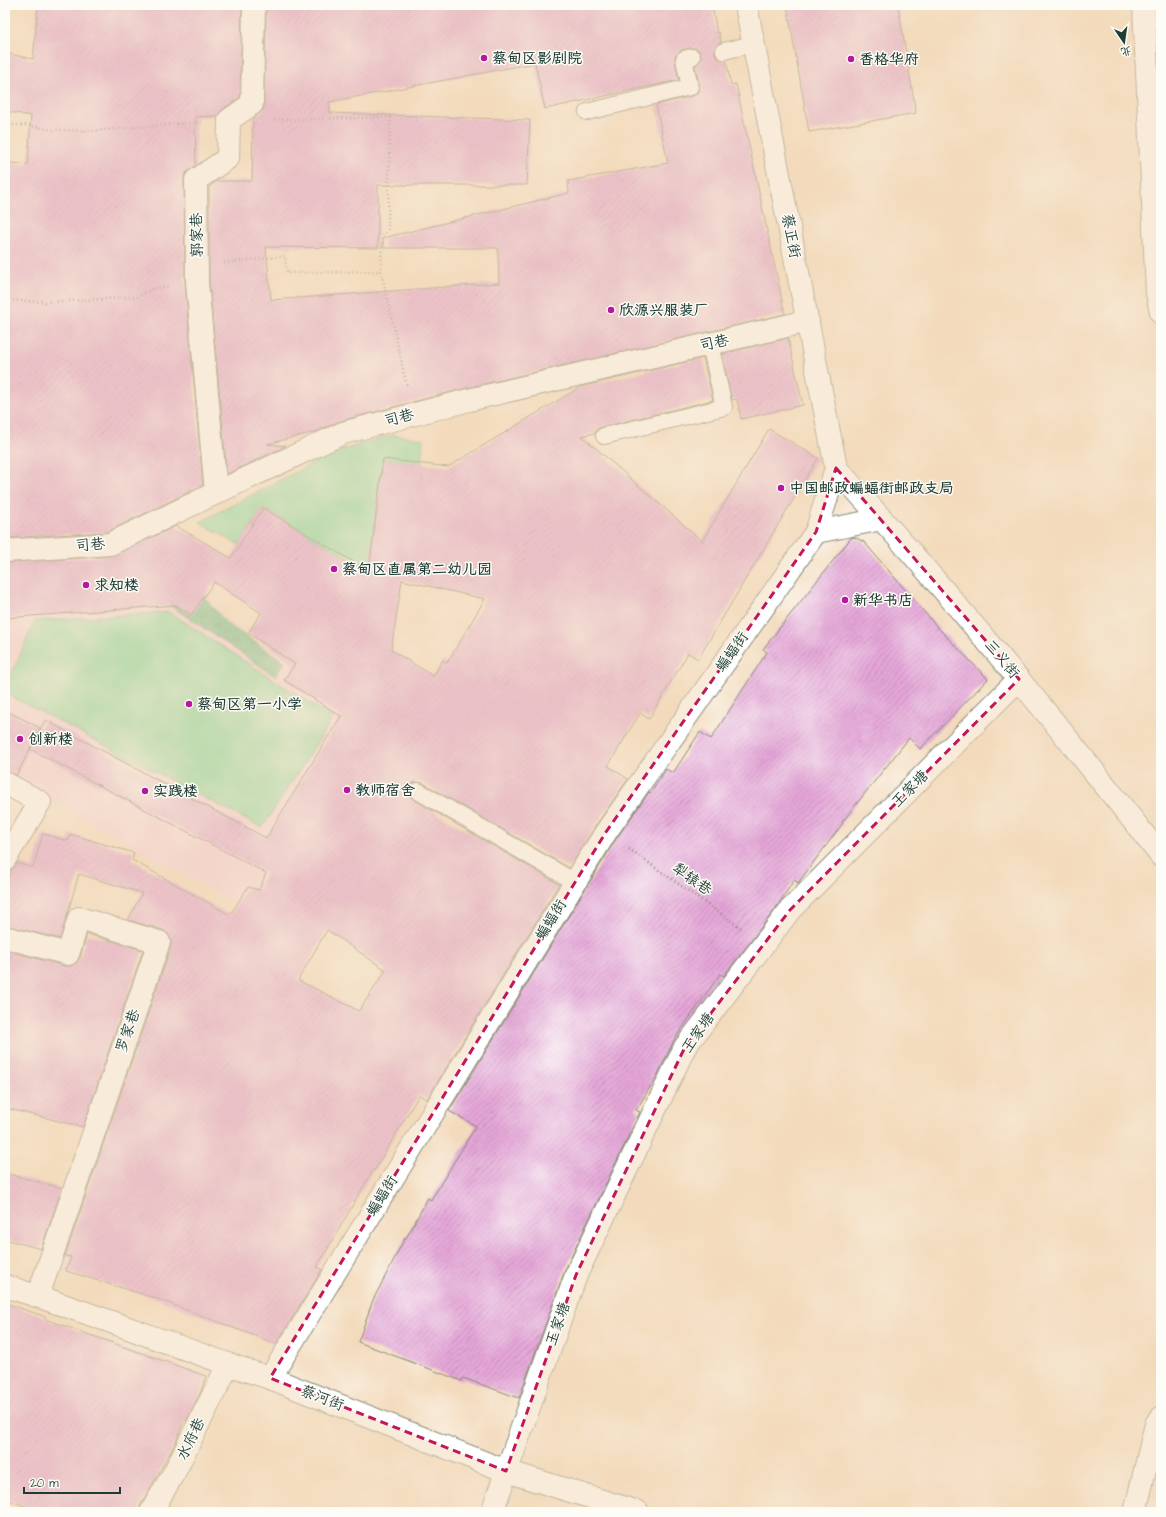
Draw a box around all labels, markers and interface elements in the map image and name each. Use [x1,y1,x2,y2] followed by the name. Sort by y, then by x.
[1104,22,1144,62] north arrow
[1119,43,1133,60] text: 北
[492,48,582,69] place label: 蔡甸区影剧院
[859,49,919,70] place label: 香格华府
[479,53,489,63] marker: 蔡甸区影剧院
[846,54,856,64] marker: 香格华府
[186,212,208,258] street label: 郭家巷
[776,212,806,260] street label: 蔡正街
[619,300,709,321] place label: 欣源兴服装厂
[606,305,616,315] marker: 欣源兴服装厂
[697,329,731,357] street label: 司巷
[382,404,416,432] street label: 司巷
[789,478,954,499] place label: 中国邮政蝙蝠街邮政支局
[776,483,786,493] marker: 中国邮政蝙蝠街邮政支局
[74,533,106,557] street label: 司巷
[342,559,492,580] place label: 蔡甸区直属第二幼儿园
[329,564,339,574] marker: 蔡甸区直属第二幼儿园
[94,575,139,596] place label: 求知楼
[81,580,91,590] marker: 求知楼
[853,590,913,611] place label: 新华书店
[840,595,850,605] marker: 新华书店
[710,628,754,676] street label: 蝙蝠街
[979,635,1025,683] street label: 三义街
[197,694,302,715] place label: 蔡甸区第一小学
[184,699,194,709] marker: 蔡甸区第一小学
[28,729,73,750] place label: 创新楼
[15,734,25,744] marker: 创新楼
[887,766,933,812] street label: 王家塘
[355,780,415,801] place label: 教师宿舍
[153,781,198,802] place label: 实践楼
[342,785,352,795] marker: 教师宿舍
[140,786,150,796] marker: 实践楼
[668,857,716,901] street label: 犁辕巷
[530,895,572,945] street label: 蝙蝠街
[111,1006,145,1056] street label: 罗家巷
[676,1009,720,1057] street label: 王家塘
[361,1171,403,1221] street label: 蝙蝠街
[540,1299,576,1349] street label: 王家塘
[297,1380,347,1416] street label: 蔡河街
[172,1414,210,1464] street label: 水府巷
[24,1469,120,1495] scale bar
[30,1475,59,1492] text: 20 m

